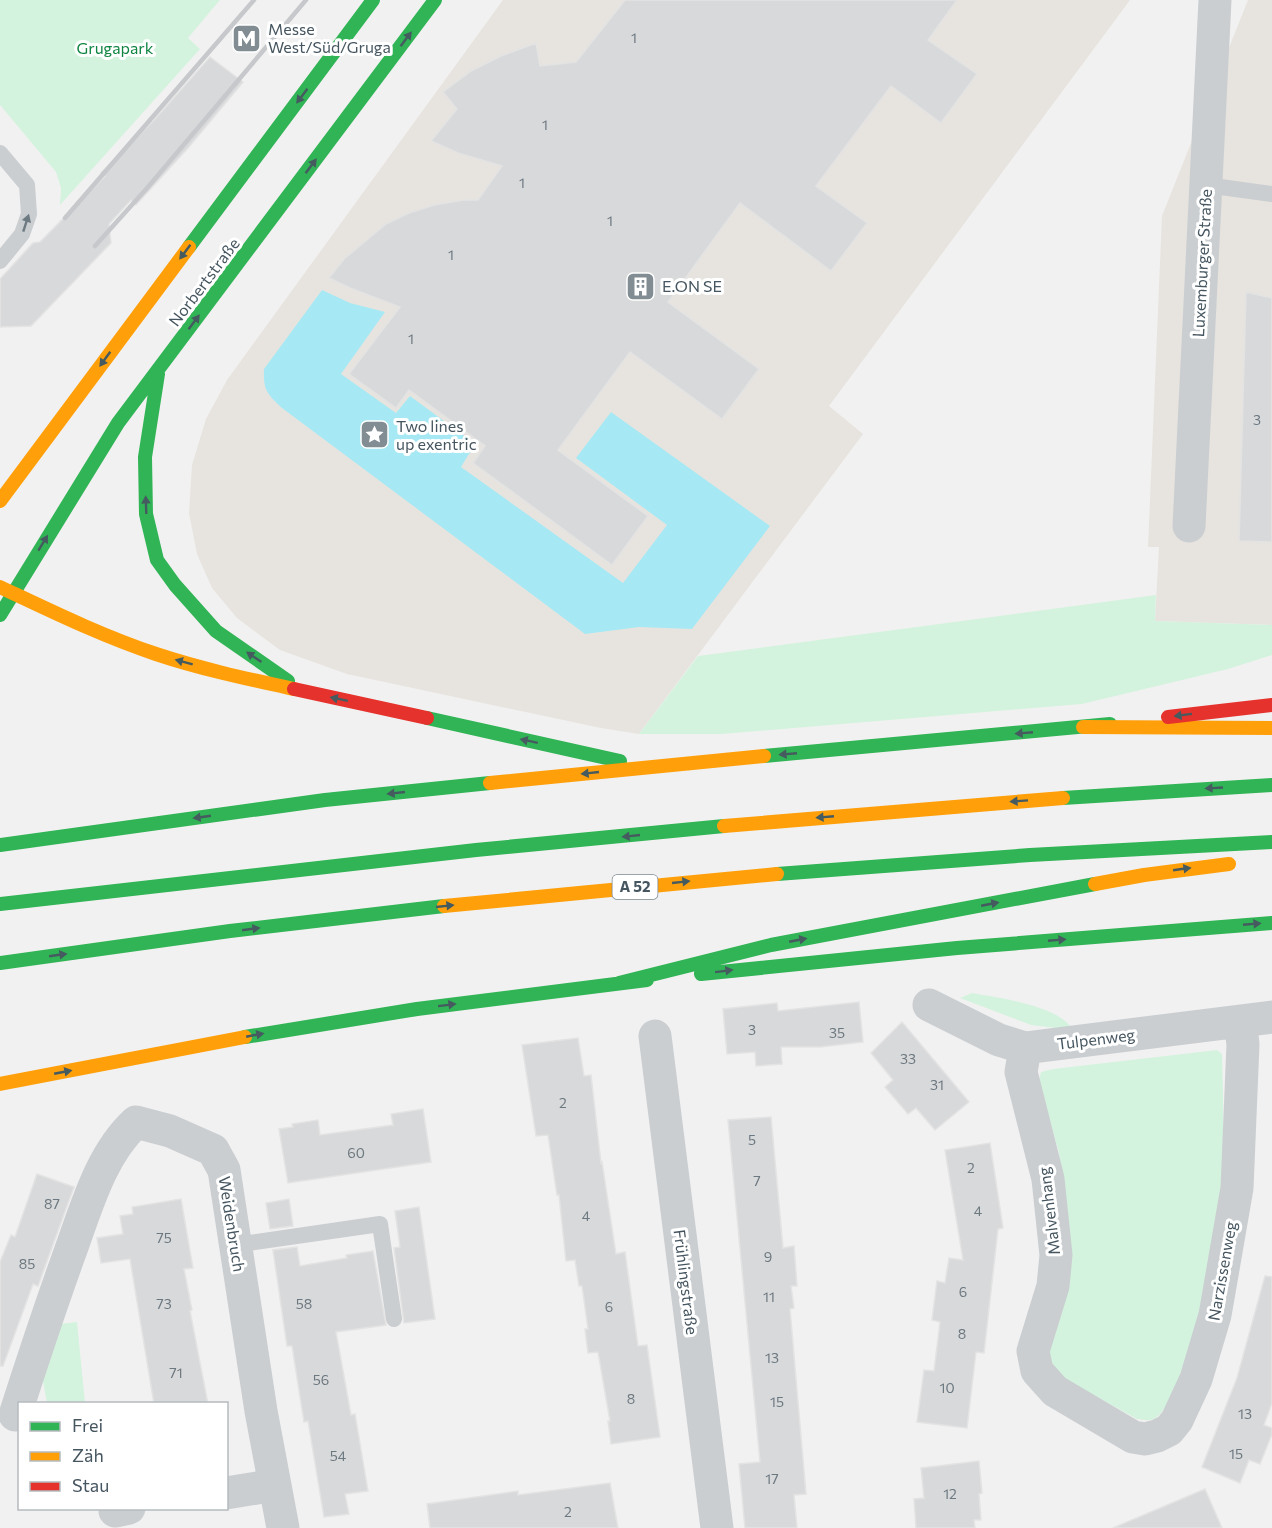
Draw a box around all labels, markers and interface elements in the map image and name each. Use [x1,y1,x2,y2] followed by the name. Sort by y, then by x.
[268,19,391,56] place label: Messe West/Süd/Gruga
[231,22,263,54] metro station icon: Messe West/Süd/Gruga
[631,29,637,46] house number: 1
[400,31,412,47] one-way arrow
[77,38,154,57] park label: Grugapark
[296,88,308,104] one-way arrow
[542,116,548,133] house number: 1
[305,158,317,174] one-way arrow
[519,174,525,191] house number: 1
[1188,188,1215,338] street label: Luxemburger Straße
[607,212,613,229] house number: 1
[22,214,31,232] one-way arrow
[164,234,243,330] street label: Norbertstraße
[179,243,191,259] one-way arrow
[448,246,454,263] house number: 1
[625,270,657,302] building icon: E.ON SE
[662,276,722,295] place label: E.ON SE
[188,315,200,331] one-way arrow
[408,330,414,347] house number: 1
[99,352,111,367] one-way arrow
[1253,411,1261,428] house number: 3
[396,416,477,453] place label: Two lines up exentric
[359,419,391,451] place icon: Two lines up exentric
[141,496,150,515] one-way arrow
[37,535,48,551] one-way arrow
[246,652,262,663] one-way arrow
[175,656,194,666] one-way arrow
[330,693,348,703] one-way arrow
[1174,710,1193,720] one-way arrow
[1015,728,1034,738] one-way arrow
[520,735,539,745] one-way arrow
[779,749,798,759] one-way arrow
[580,768,599,778] one-way arrow
[1204,783,1223,792] one-way arrow
[386,788,405,798] one-way arrow
[1009,796,1028,806] one-way arrow
[193,812,212,822] one-way arrow
[815,812,834,822] one-way arrow
[621,831,640,841] one-way arrow
[1173,865,1192,874] one-way arrow
[612,875,658,899] road number: A 52
[671,877,690,887] one-way arrow
[981,899,1000,908] one-way arrow
[435,901,454,911] one-way arrow
[1242,919,1261,929] one-way arrow
[242,924,261,933] one-way arrow
[789,935,808,944] one-way arrow
[1048,935,1067,944] one-way arrow
[49,950,68,960] one-way arrow
[715,966,734,976] one-way arrow
[438,1000,457,1010] one-way arrow
[748,1021,756,1038] house number: 3
[829,1024,845,1041] house number: 35
[1056,1024,1136,1053] street label: Tulpenweg
[245,1030,264,1039] one-way arrow
[900,1050,916,1067] house number: 33
[54,1067,73,1076] one-way arrow
[930,1076,944,1093] house number: 31
[559,1094,567,1111] house number: 2
[748,1131,756,1148] house number: 5
[347,1144,365,1161] house number: 60
[967,1159,975,1176] house number: 2
[1034,1166,1063,1256] street label: Malvenhang
[753,1172,761,1189] house number: 7
[216,1175,249,1273] street label: Weidenbruch
[44,1195,60,1212] house number: 87
[974,1202,983,1219] house number: 4
[582,1207,591,1224] house number: 4
[1203,1219,1240,1322] street label: Narzissenweg
[671,1228,702,1336] street label: Frühlingstraße
[156,1229,172,1246] house number: 75
[764,1248,772,1265] house number: 9
[19,1255,35,1272] house number: 85
[959,1283,967,1300] house number: 6
[763,1288,775,1305] house number: 11
[156,1295,172,1312] house number: 73
[296,1295,312,1312] house number: 58
[605,1298,613,1315] house number: 6
[958,1325,966,1342] house number: 8
[765,1349,779,1366] house number: 13
[169,1364,183,1381] house number: 71
[313,1371,329,1388] house number: 56
[939,1379,955,1396] house number: 10
[627,1390,635,1407] house number: 8
[770,1393,784,1410] house number: 15
[18,1402,228,1510] legend
[1238,1405,1252,1422] house number: 13
[72,1414,103,1436] text: Frei
[72,1444,104,1466] text: Zäh
[1229,1445,1243,1462] house number: 15
[330,1447,347,1464] house number: 54
[765,1470,779,1487] house number: 17
[72,1474,109,1496] text: Stau
[943,1485,957,1502] house number: 12
[564,1503,572,1520] house number: 2

